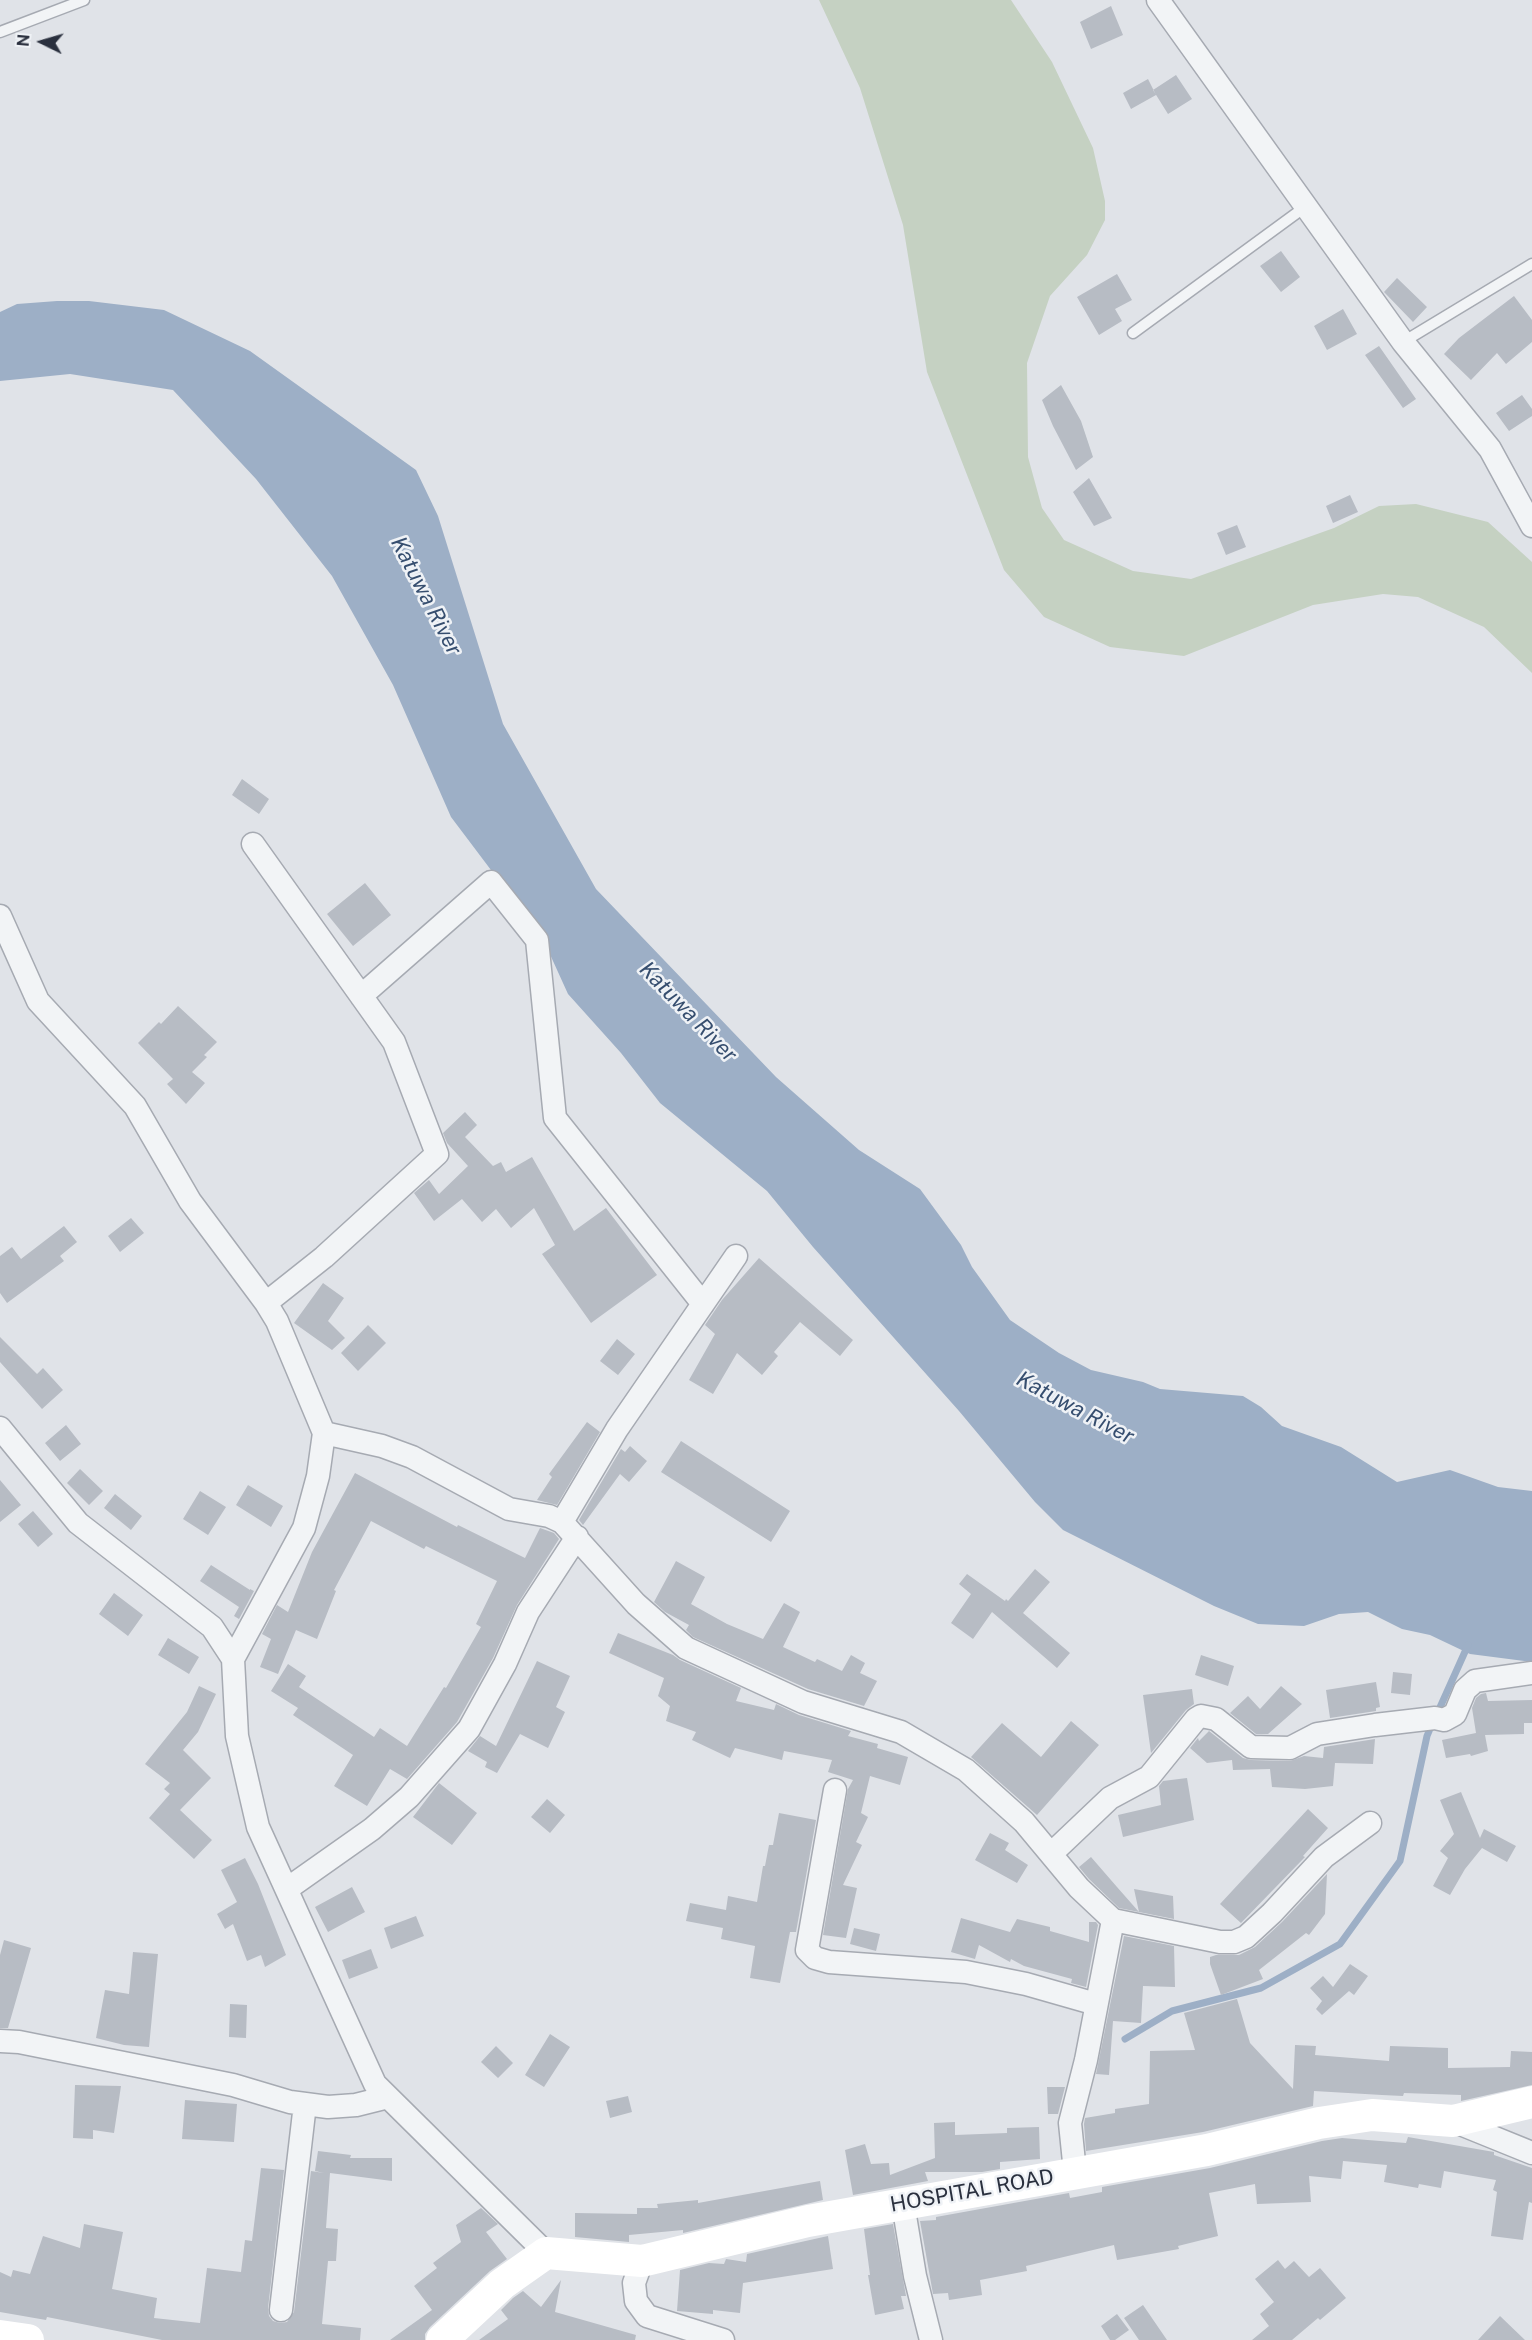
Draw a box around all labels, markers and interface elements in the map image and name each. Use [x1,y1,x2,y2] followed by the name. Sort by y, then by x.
[12,12,72,72] north arrow
[14,33,34,47] text: N
[385,532,467,660] water label: Katuwa River
[634,956,742,1068] water label: Katuwa River
[1012,1366,1138,1450] water label: Katuwa River
[888,2164,1056,2218] street label: HOSPITAL ROAD

